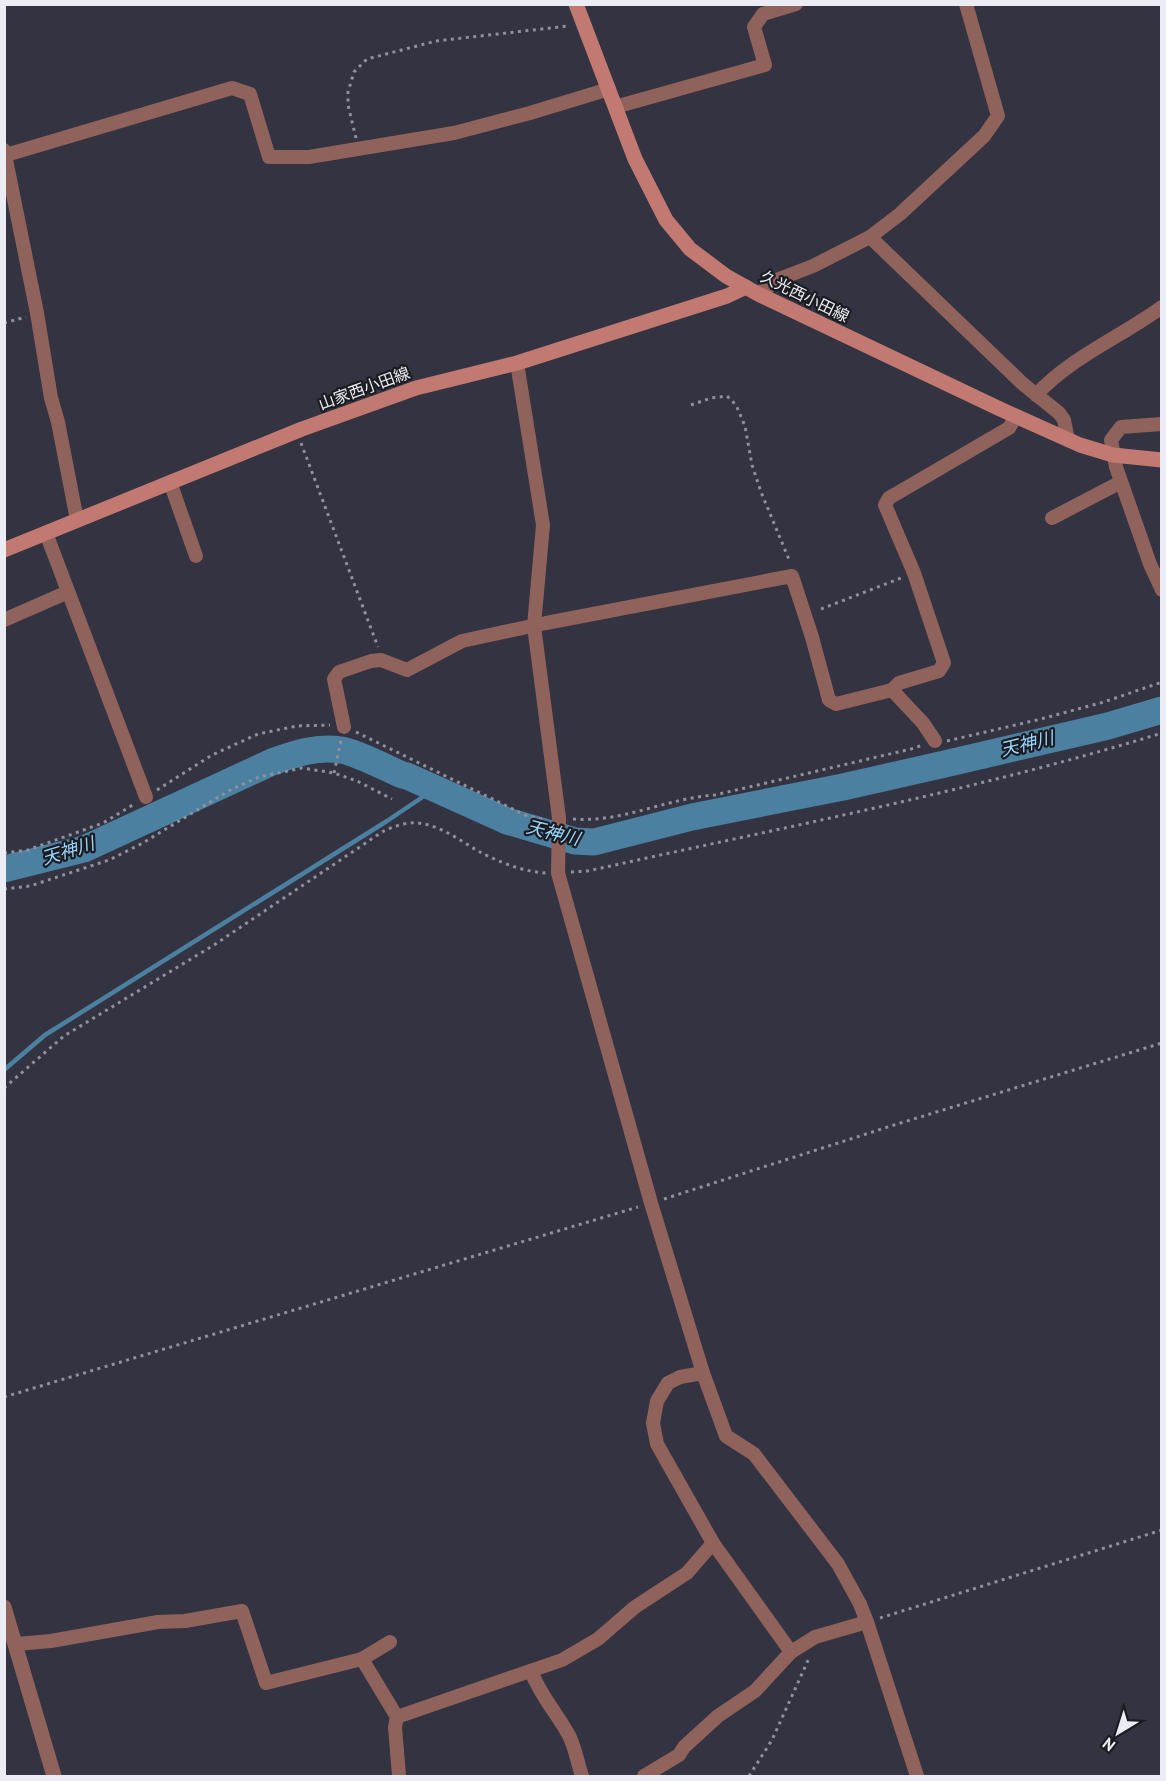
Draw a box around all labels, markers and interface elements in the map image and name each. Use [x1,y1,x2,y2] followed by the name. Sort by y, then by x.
[757,266,853,326] street label: 久光西小田線
[315,362,413,414] street label: 山家西小田線
[998,725,1058,761] water label: 天神川
[524,815,584,851] water label: 天神川
[39,831,99,869] water label: 天神川
[1088,1703,1148,1763] north arrow
[1098,1734,1119,1756] text: N

